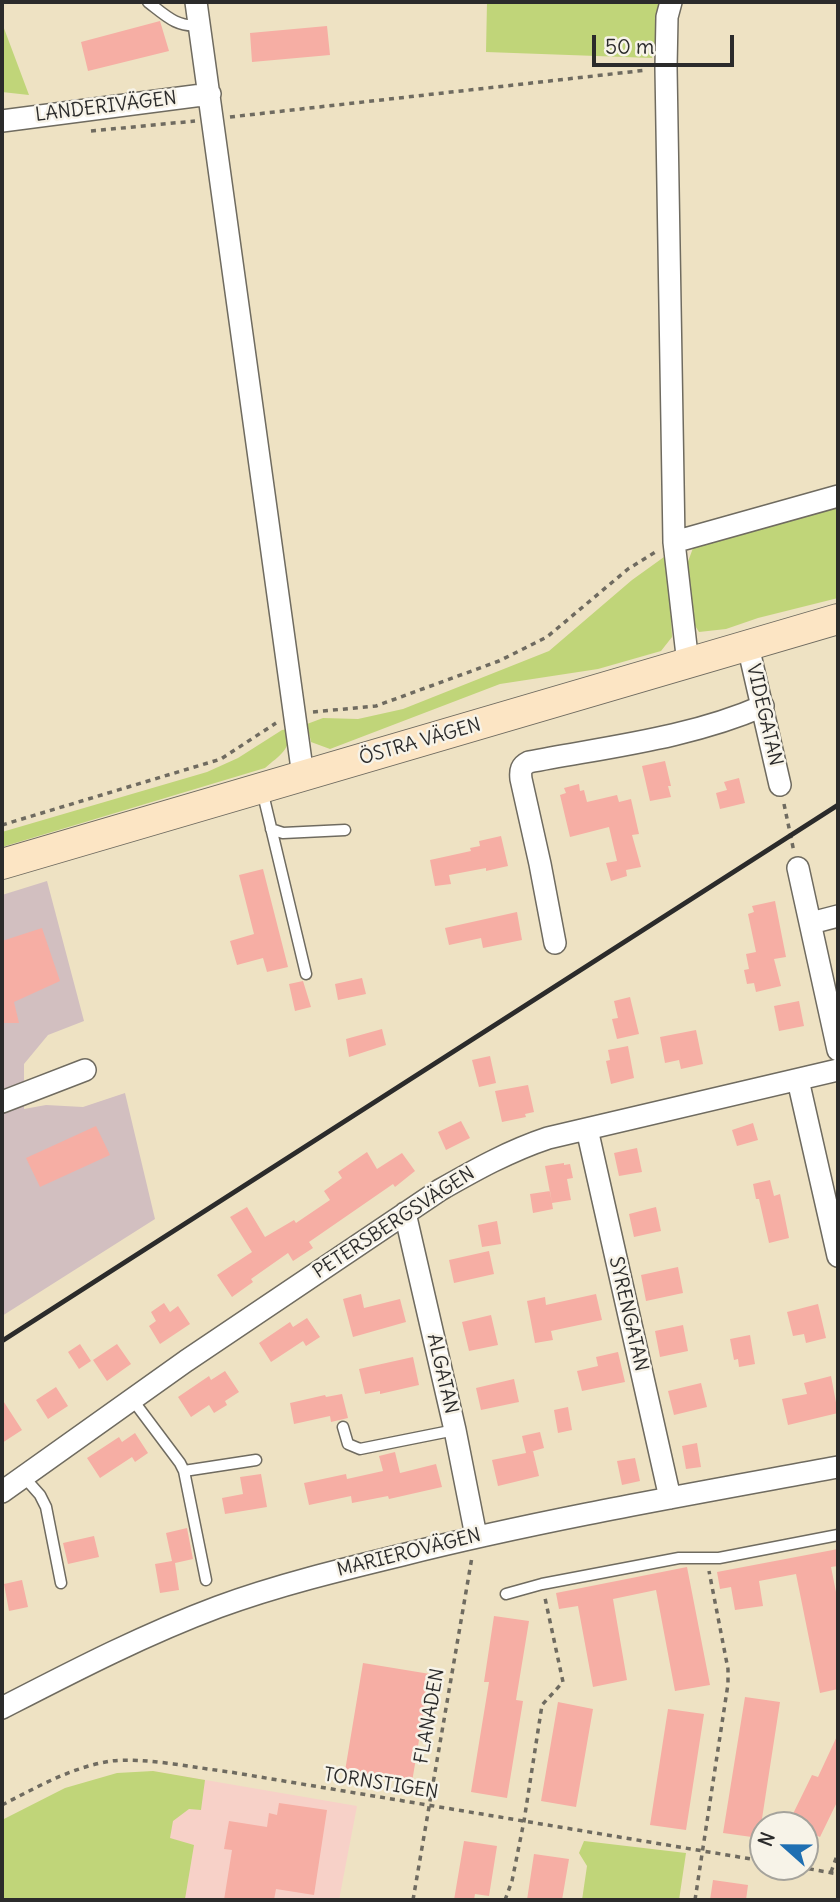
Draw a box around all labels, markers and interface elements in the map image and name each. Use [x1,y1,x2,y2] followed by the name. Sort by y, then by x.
[595,21,737,65] scale bar
[605,33,654,60] text: 50 m
[34,87,178,127] street label: LANDERIVÄGEN
[741,662,787,768] street label: VIDEGATAN
[357,714,483,770] street label: ÖSTRA VÄGEN
[309,1162,479,1284] street label: PETERSBERGSVÄGEN
[604,1254,652,1374] street label: SYRENGATAN
[422,1332,462,1416] street label: ALGATAN
[335,1524,483,1582] street label: MARIEROVÄGEN
[410,1667,450,1765] street label: FLANADEN
[322,1764,440,1804] street label: TORNSTIGEN
[749,1811,819,1881] north arrow
[753,1829,780,1850] text: N

